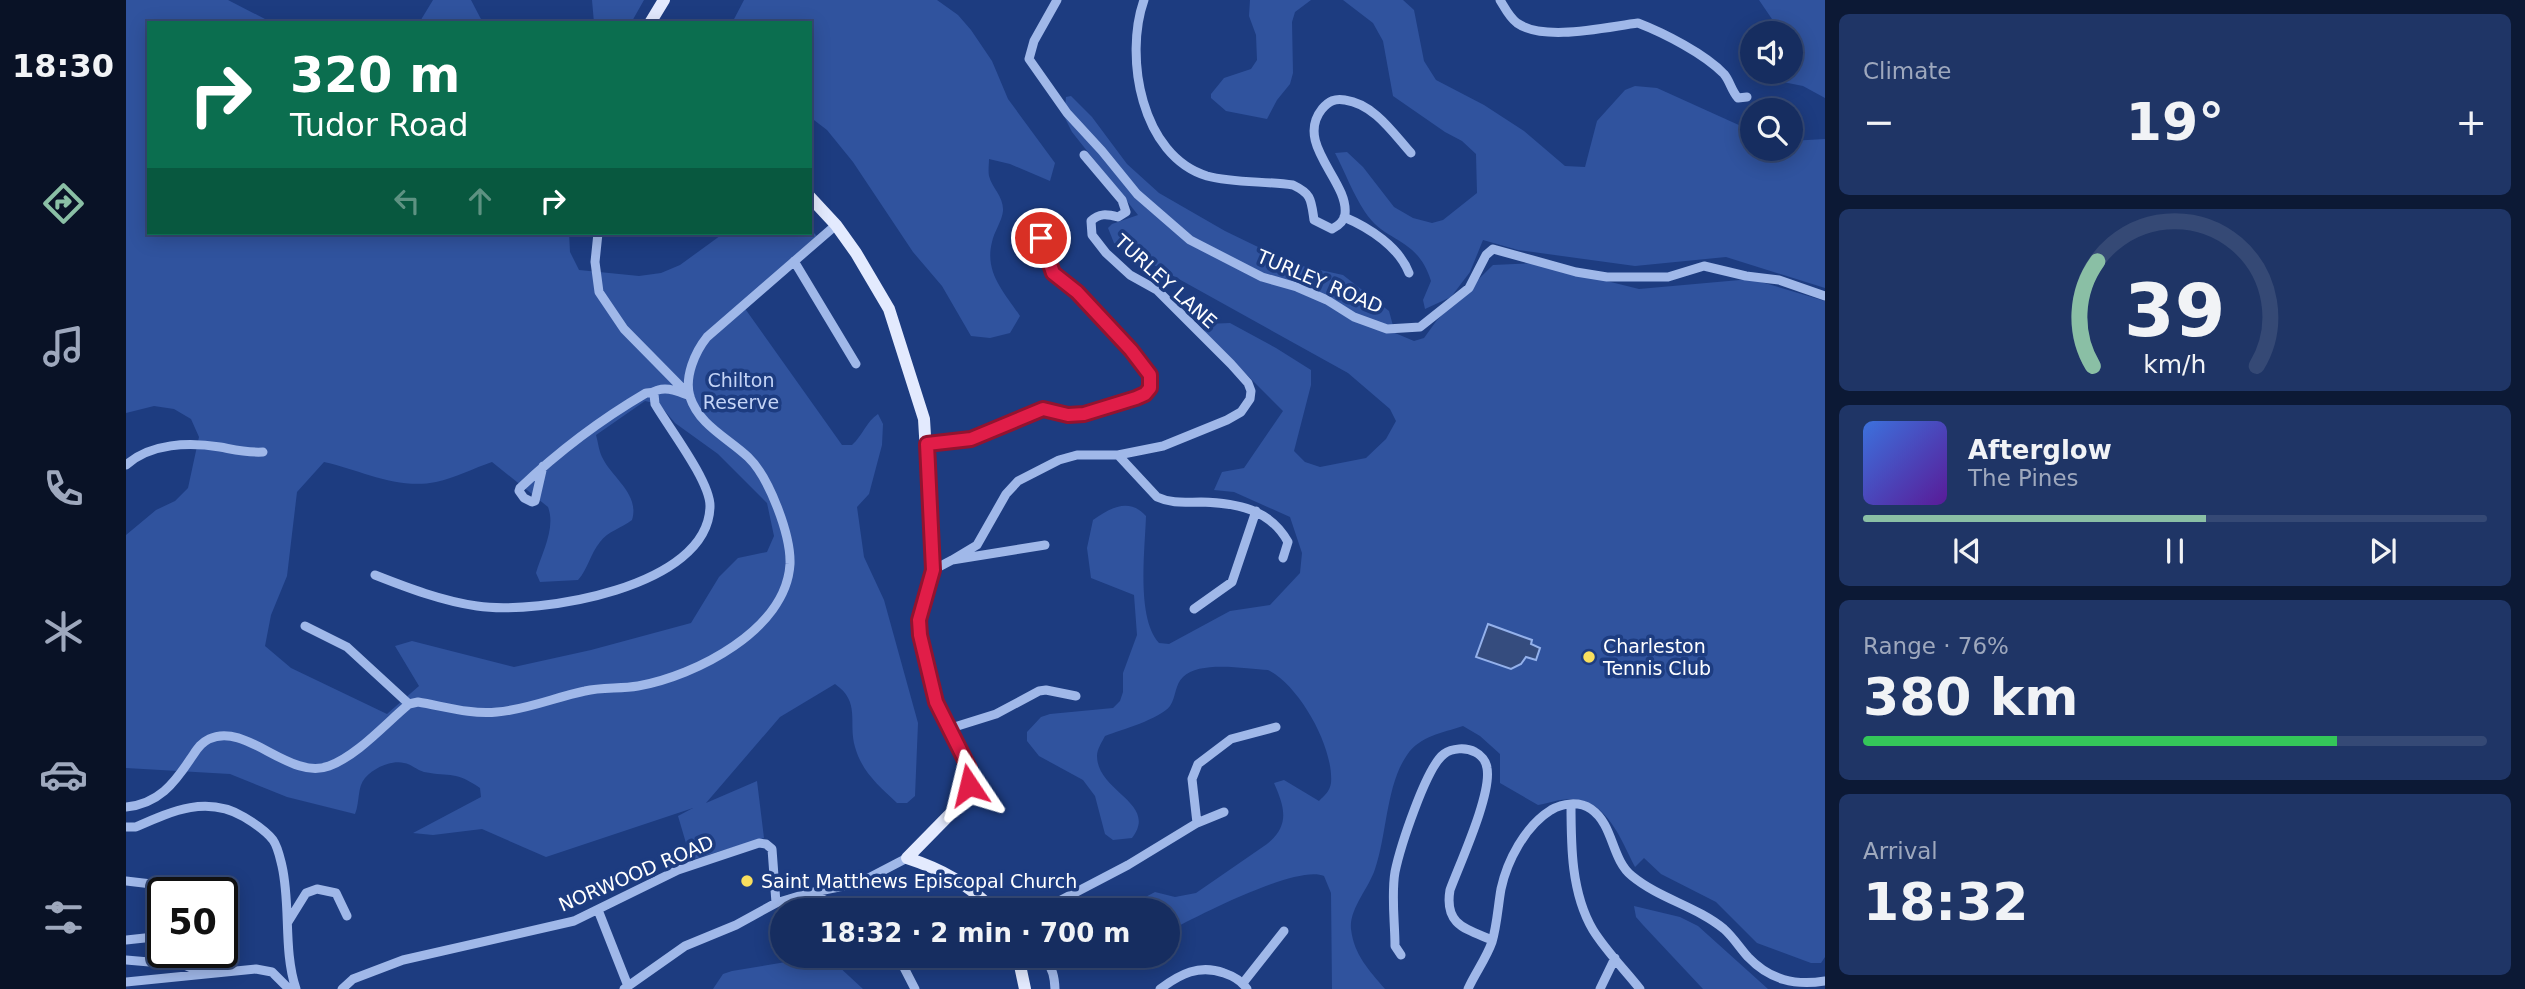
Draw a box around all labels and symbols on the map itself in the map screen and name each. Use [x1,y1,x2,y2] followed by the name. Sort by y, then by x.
[1011,208,1071,268] pin
[1110,229,1221,332] street label: TURLEY LANE
[1253,244,1386,317] street label: TURLEY ROAD
[703,369,779,413] park label: Chilton Reserve
[1602,635,1711,679] place label: Charleston Tennis Club
[1581,649,1597,665] marker: Charleston Tennis Club
[932,748,1006,822] position arrow
[555,830,717,916] street label: NORWOOD ROAD
[761,870,1077,892] place label: Saint Matthews Episcopal Church
[739,873,755,889] marker: Saint Matthews Episcopal Church
[147,877,238,968] speed limit sign: 50

